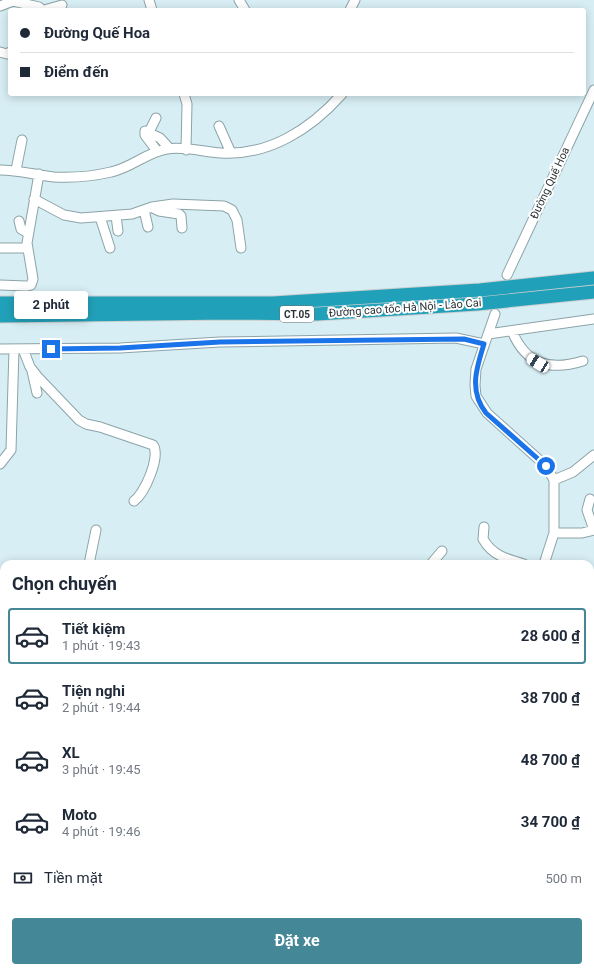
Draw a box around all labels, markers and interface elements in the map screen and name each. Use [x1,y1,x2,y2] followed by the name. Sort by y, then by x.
[44,24,150,42] text: Đường Quế Hoa
[44,63,109,81] text: Điểm đến
[528,145,572,221] street label: Đường Quế Hoa
[14,291,88,319] callout: 2 phút
[328,296,482,320] street label: Đường cao tốc Hà Nội - Lào Cai
[33,297,69,312] text: 2 phút
[280,306,314,322] road number: CT.05
[42,340,60,358] route end
[525,352,551,374] car
[537,457,555,475] route start
[12,573,117,594] text: Chọn chuyến
[14,618,50,654] icon: car
[62,620,125,638] text: Tiết kiệm
[521,627,580,645] text: 28 600 ₫
[62,638,141,653] text: 1 phút · 19:43
[14,680,50,716] icon: car
[62,682,125,700] text: Tiện nghi
[521,689,580,707] text: 38 700 ₫
[62,700,141,715] text: 2 phút · 19:44
[14,742,50,778] icon: car
[62,744,80,762] text: XL
[521,751,580,769] text: 48 700 ₫
[62,762,141,777] text: 3 phút · 19:45
[14,804,50,840] icon: car
[62,806,97,824] text: Moto
[521,813,580,831] text: 34 700 ₫
[62,824,141,839] text: 4 phút · 19:46
[12,867,34,889] icon: cash
[44,869,103,887] text: Tiền mặt
[545,871,582,886] text: 500 m
[12,918,582,964] button: Đặt xe

